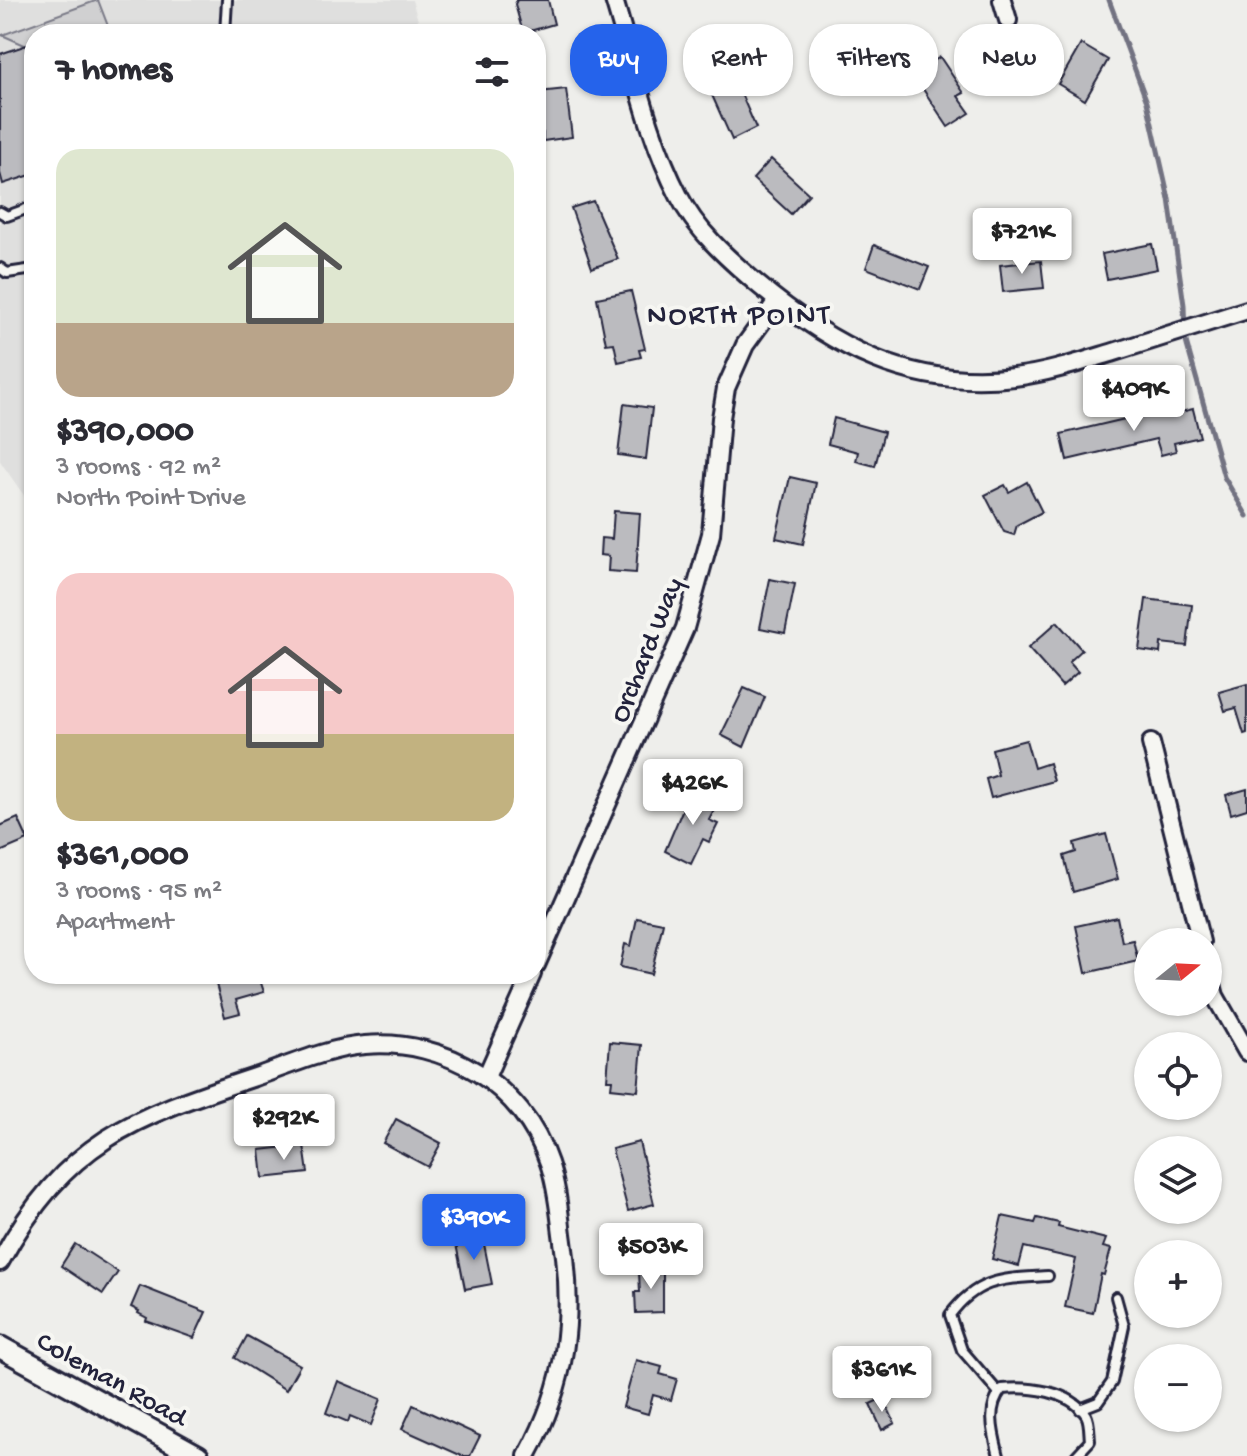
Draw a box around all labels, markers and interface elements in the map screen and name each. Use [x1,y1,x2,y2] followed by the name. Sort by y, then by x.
[570,24,667,96] chip: Buy
[683,24,793,96] chip: Rent
[809,24,938,96] chip: Filters
[954,24,1064,96] chip: New
[470,50,514,94] icon: filters
[56,52,172,92] text: 7 homes
[213,201,357,345] icon: home
[966,208,1078,276] pin: $721K
[991,218,1053,249] text: $721K
[647,300,831,335] district label: NORTH POINT
[1078,365,1190,433] pin: $409K
[1101,375,1167,406] text: $409K
[56,413,194,453] text: $390,000
[56,453,221,484] text: 3 rooms · 92 m²
[56,484,246,515] text: North Point Drive
[604,573,692,728] street label: Orchard Way
[213,625,357,769] icon: home
[637,759,749,827] pin: $426K
[661,769,725,800] text: $426K
[56,837,188,877] text: $361,000
[56,877,222,908] text: 3 rooms · 95 m²
[56,908,173,939] text: Apartment
[1134,928,1222,1016] north arrow
[1134,928,1222,1432] map controls
[1134,1032,1222,1120] button: locate
[228,1094,340,1162] pin: $292K
[252,1104,316,1135] text: $292K
[1134,1136,1222,1224] button: layers
[418,1194,530,1262] pin: $390K
[440,1204,508,1235] text: $390K
[595,1223,707,1291] pin: $503K
[617,1233,685,1264] text: $503K
[1134,1240,1222,1328] button: +
[30,1326,194,1437] street label: Coleman Road
[1134,1344,1222,1432] button: −
[826,1346,938,1414] pin: $361K
[850,1356,914,1387] text: $361K

